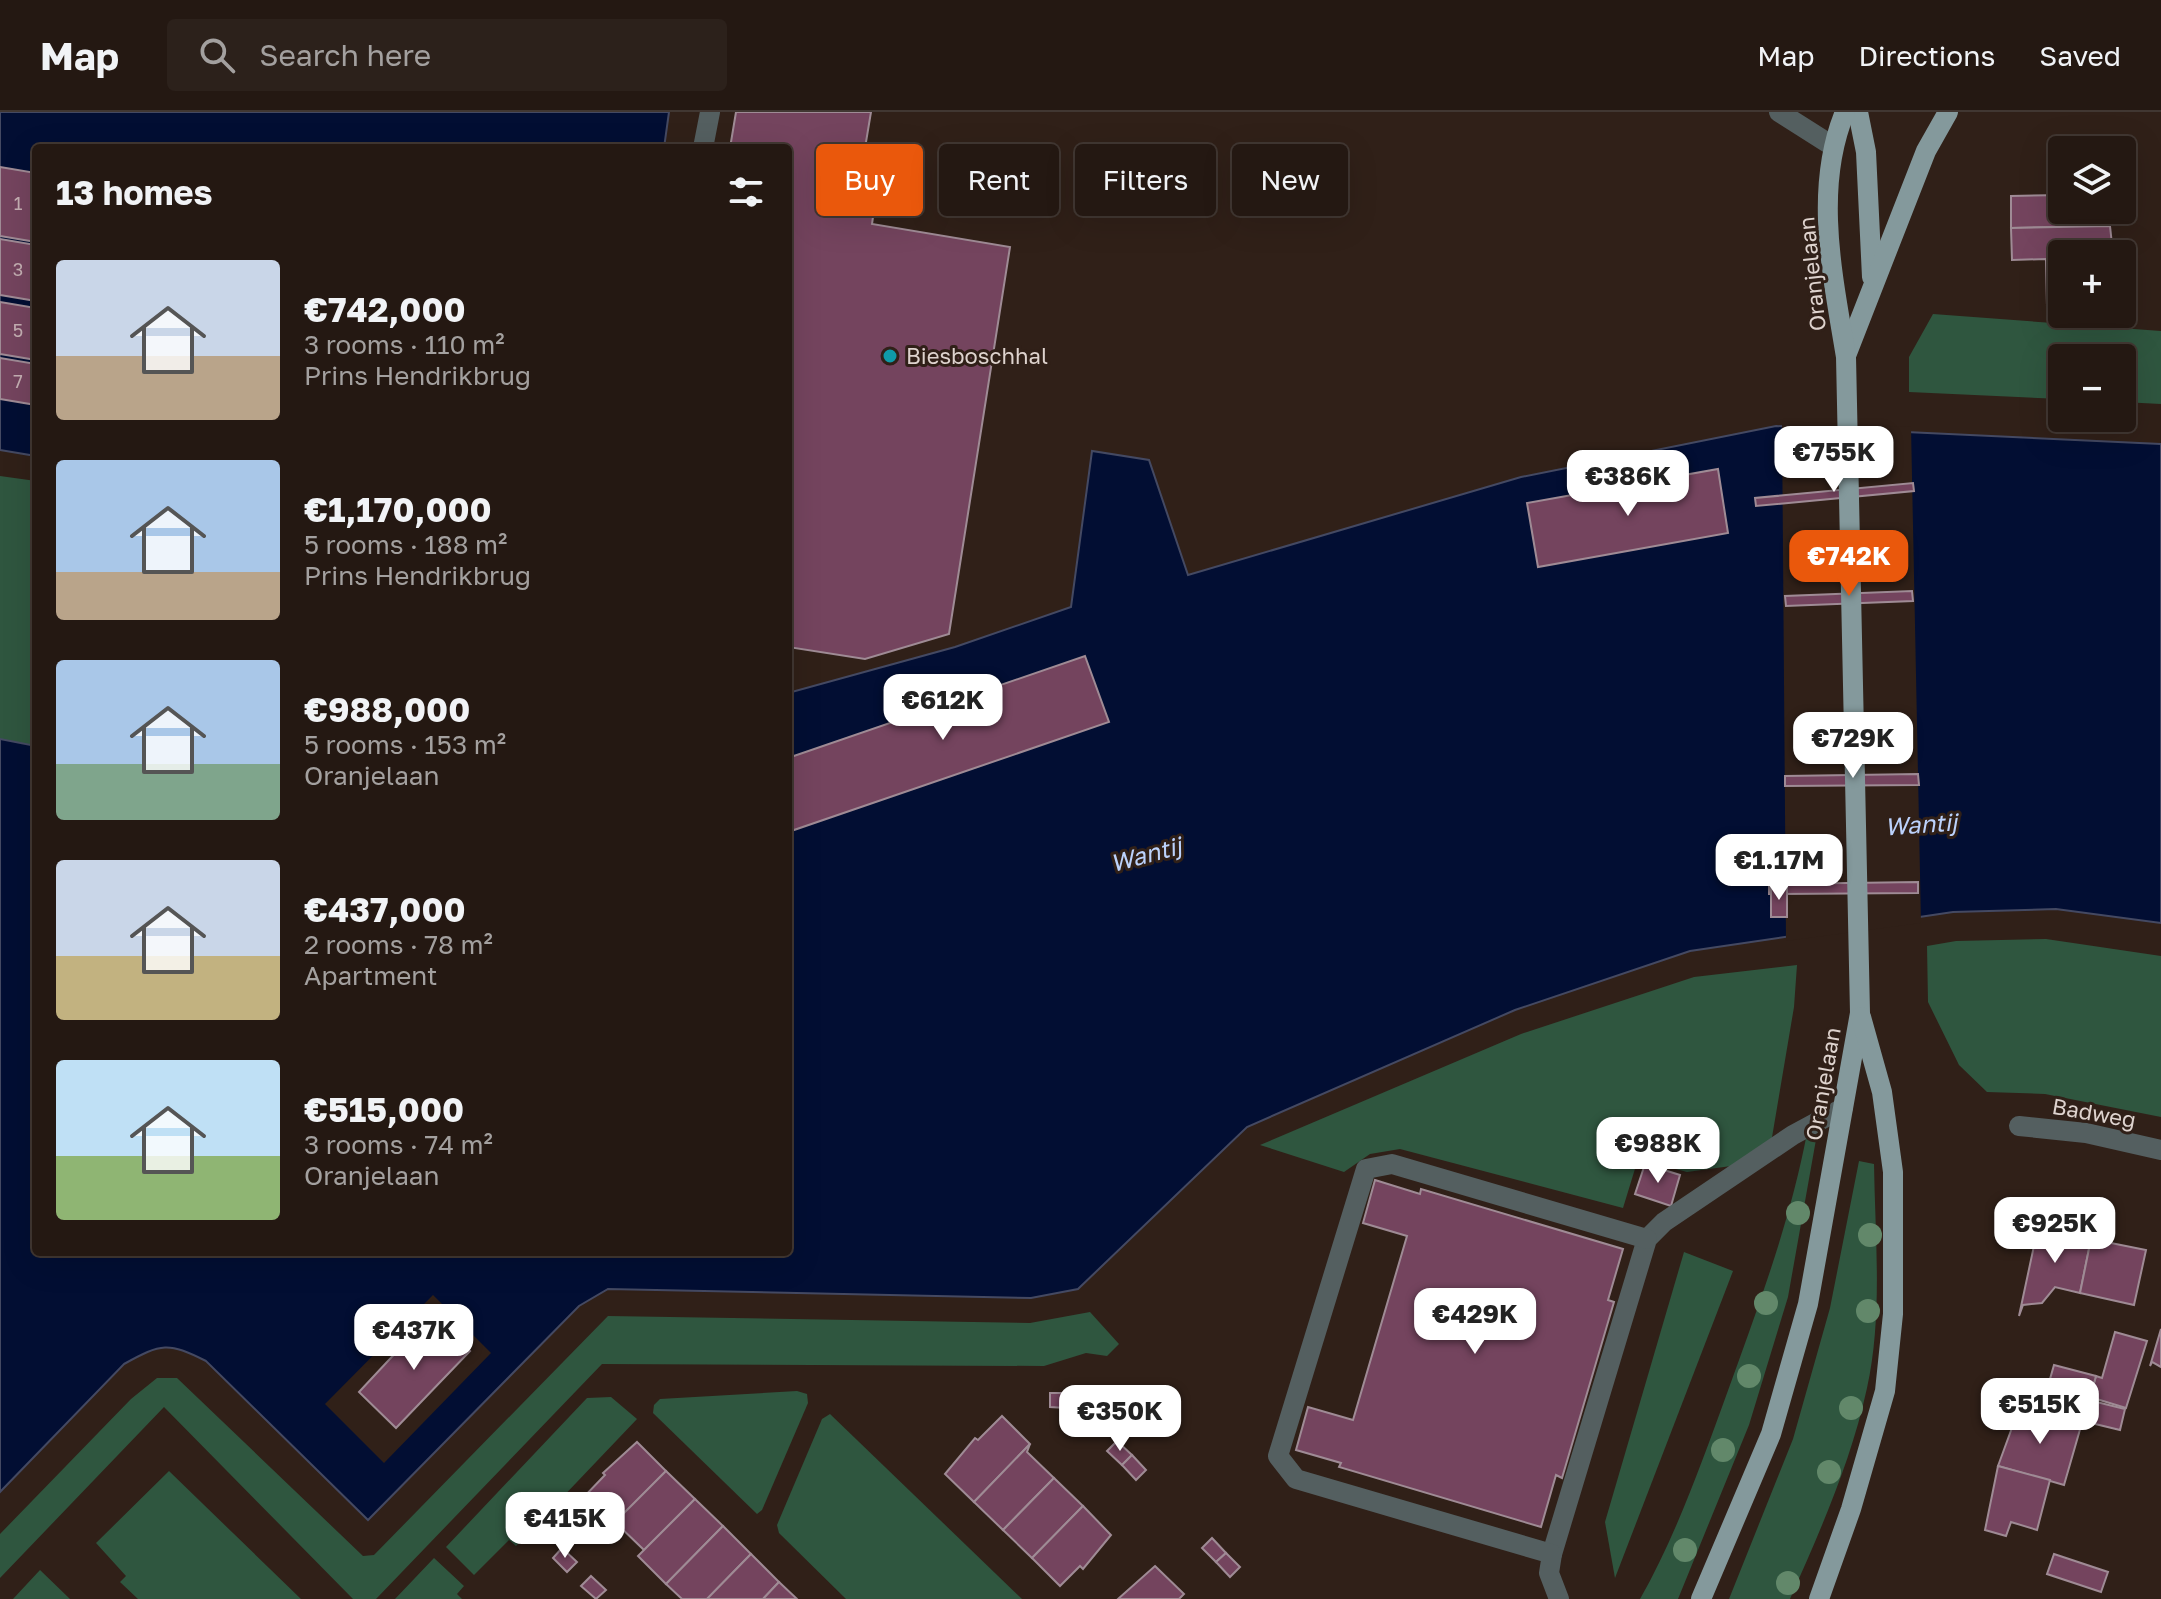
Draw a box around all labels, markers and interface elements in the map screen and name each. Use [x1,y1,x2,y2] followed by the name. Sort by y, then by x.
[167,19,727,91] search box
[40,33,119,78] text: Map
[195,33,239,77] icon: search
[259,37,431,73] text: Search here
[1757,39,1814,72] text: Map
[1858,39,1995,72] text: Directions
[2039,39,2121,72] text: Saved
[2048,136,2136,432] map controls
[2048,136,2136,224] button: layers
[816,144,923,216] chip: Buy
[939,144,1059,216] chip: Rent
[1075,144,1216,216] chip: Filters
[1232,144,1348,216] chip: New
[724,170,768,214] icon: filters
[56,172,213,212] text: 13 homes
[14,192,23,214] house number: 1
[1792,216,1831,332] street label: Oranjelaan
[2048,240,2136,328] button: +
[13,258,23,280] house number: 3
[304,289,466,329] text: €742,000
[120,292,216,388] icon: home
[13,319,23,341] house number: 5
[304,329,505,360] text: 3 rooms · 110 m²
[906,342,1048,369] place label: Biesboschhal
[2048,344,2136,432] button: −
[881,347,899,365] marker: Biesboschhal
[304,360,531,391] text: Prins Hendrikbrug
[13,370,23,392] house number: 7
[1778,426,1890,494] pin: €755K
[1792,436,1876,467] text: €755K
[1572,450,1684,518] pin: €386K
[1585,460,1671,491] text: €386K
[304,489,492,529] text: €1,170,000
[120,492,216,588] icon: home
[304,529,507,560] text: 5 rooms · 188 m²
[1793,530,1905,598] pin: €742K
[1807,540,1891,571] text: €742K
[304,560,531,591] text: Prins Hendrikbrug
[887,674,999,742] pin: €612K
[902,684,984,715] text: €612K
[304,689,470,729] text: €988,000
[120,692,216,788] icon: home
[1797,712,1909,780] pin: €729K
[1811,722,1895,753] text: €729K
[304,729,506,760] text: 5 rooms · 153 m²
[304,760,440,791] text: Oranjelaan
[1884,806,1961,841] water label: Wantij
[1107,829,1187,878] water label: Wantij
[1714,834,1844,902] pin: €1.17M
[1734,844,1824,875] text: €1.17M
[304,889,466,929] text: €437,000
[120,892,216,988] icon: home
[304,929,493,960] text: 2 rooms · 78 m²
[304,960,437,991] text: Apartment
[1799,1025,1846,1143] street label: Oranjelaan
[304,1089,464,1129] text: €515,000
[120,1092,216,1188] icon: home
[2050,1092,2138,1133] street label: Badweg
[1602,1117,1714,1185] pin: €988K
[1615,1127,1701,1158] text: €988K
[304,1129,493,1160] text: 3 rooms · 74 m²
[304,1160,440,1191] text: Oranjelaan
[1999,1197,2111,1265] pin: €925K
[2012,1207,2098,1238] text: €925K
[1419,1288,1531,1356] pin: €429K
[1432,1298,1518,1329] text: €429K
[358,1304,470,1372] pin: €437K
[372,1314,456,1345] text: €437K
[1984,1378,2096,1446] pin: €515K
[1064,1385,1176,1453] pin: €350K
[1999,1388,2081,1419] text: €515K
[1077,1395,1163,1426] text: €350K
[509,1492,621,1560] pin: €415K
[524,1502,606,1533] text: €415K

